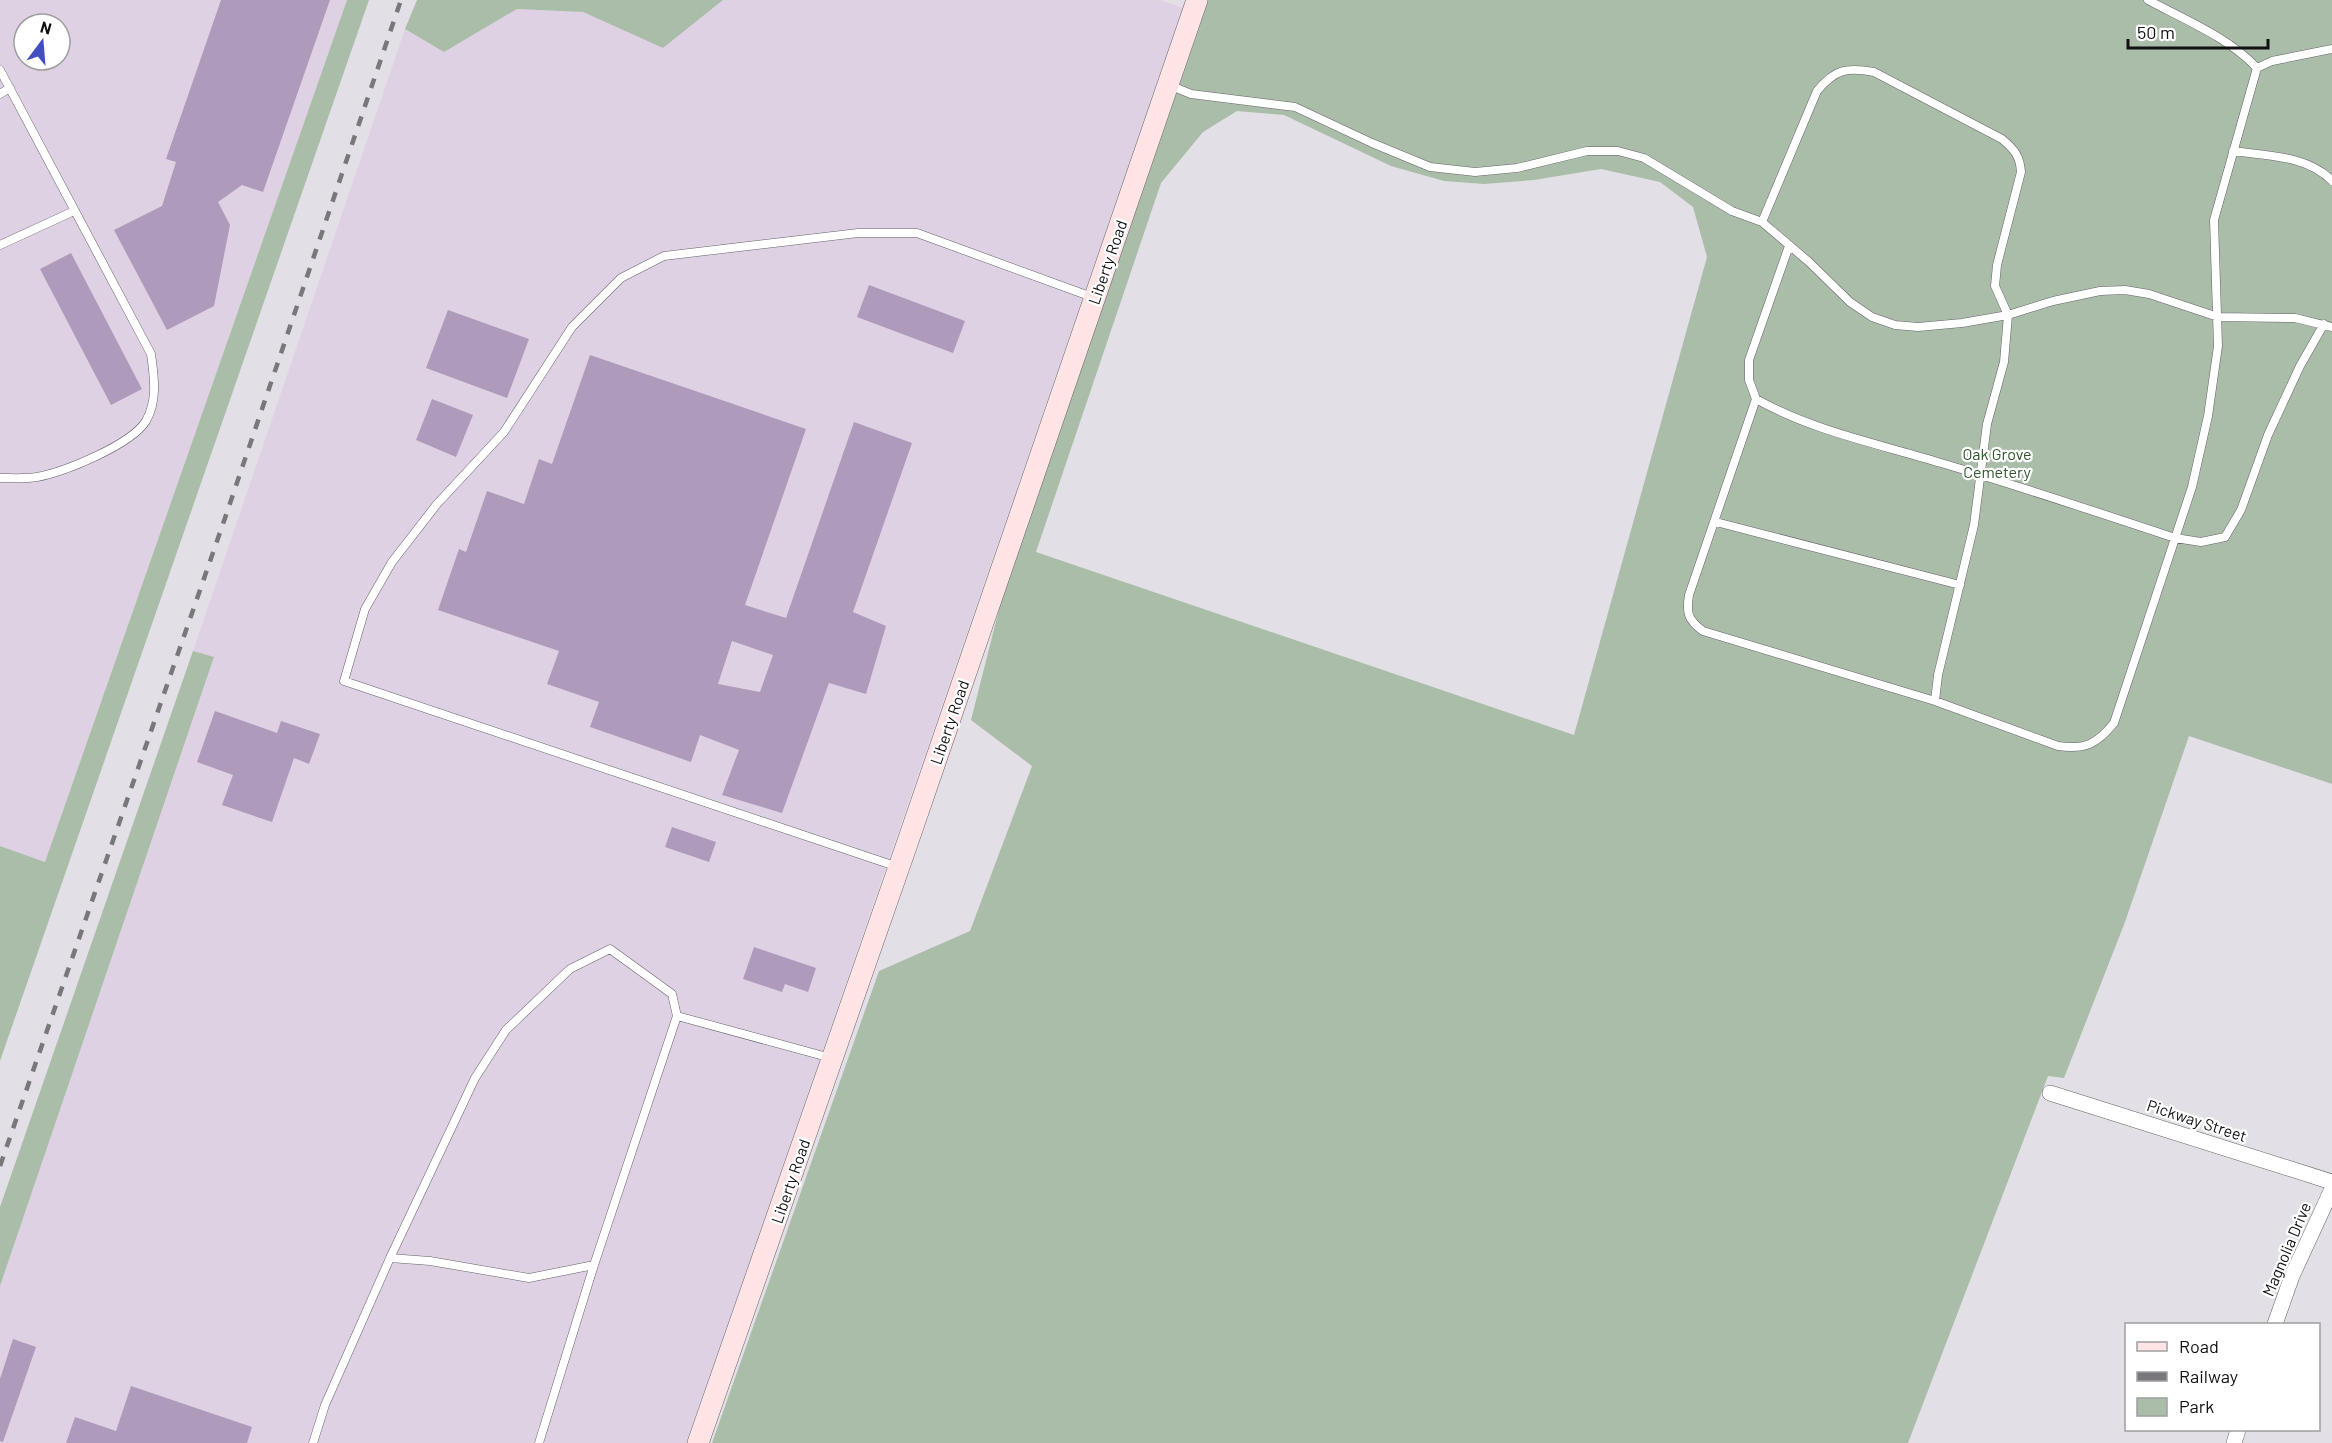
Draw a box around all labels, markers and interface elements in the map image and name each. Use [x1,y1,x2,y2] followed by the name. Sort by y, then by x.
[12,12,72,72] north arrow
[2128,12,2268,50] scale bar
[39,17,54,38] text: N
[2137,21,2175,43] text: 50 m
[1084,217,1130,307] street label: Liberty Road
[1962,444,2032,481] park label: Oak Grove Cemetery
[926,677,972,767] street label: Liberty Road
[2145,1095,2249,1145] street label: Pickway Street
[767,1136,813,1226] street label: Liberty Road
[2258,1199,2314,1299] street label: Magnolia Drive
[2125,1323,2320,1431] legend
[2179,1335,2219,1357] text: Road
[2179,1365,2238,1387] text: Railway
[2179,1395,2214,1417] text: Park

